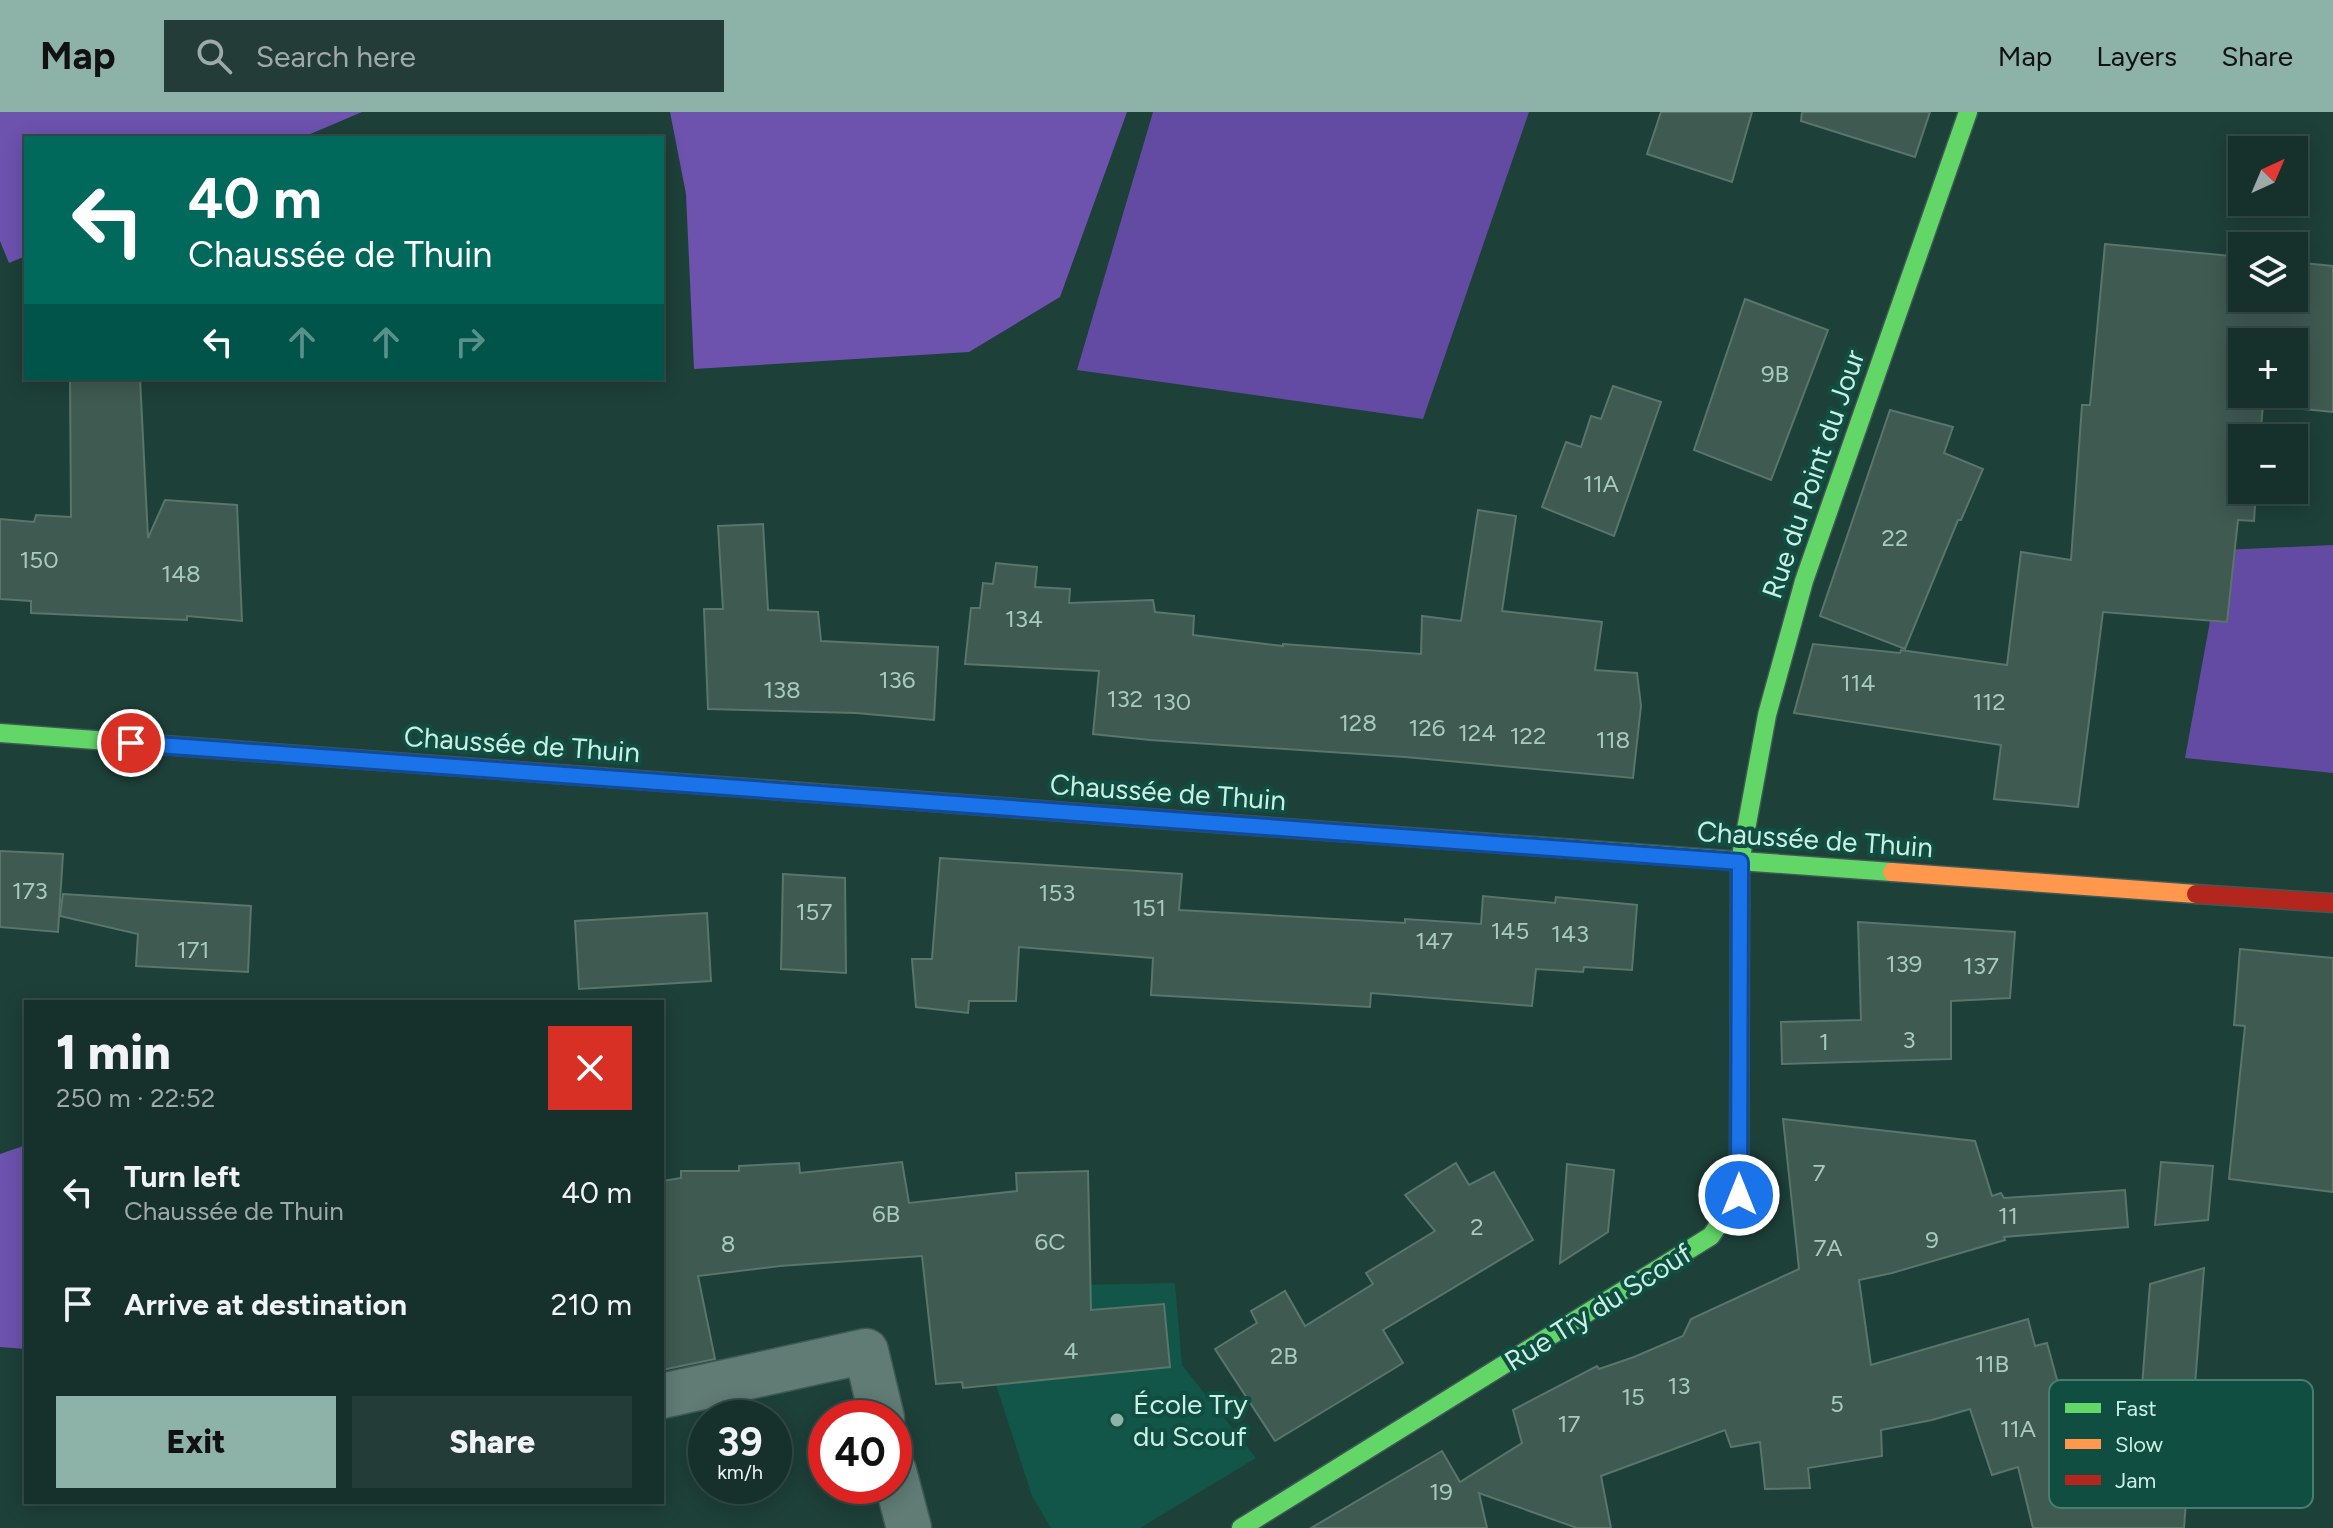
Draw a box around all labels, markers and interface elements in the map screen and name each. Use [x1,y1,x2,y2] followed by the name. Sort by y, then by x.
[164,20,724,92] search box
[40,33,116,79] text: Map
[192,34,236,78] icon: search
[256,38,416,75] text: Search here
[1998,39,2052,73] text: Map
[2096,39,2177,73] text: Layers
[2221,39,2293,73] text: Share
[2228,136,2308,216] north arrow
[2228,136,2308,504] map controls
[188,165,322,232] text: 40 m
[56,168,160,272] icon: left
[2228,232,2308,312] button: layers
[188,233,492,276] text: Chaussée de Thuin
[196,320,240,364] icon: left
[280,320,324,364] icon: ahead
[364,320,408,364] icon: ahead
[448,320,492,364] icon: right
[2228,328,2308,408] button: +
[1754,345,1872,603] street label: Rue du Point du Jour
[1761,359,1789,388] house number: 9B
[2228,424,2308,504] button: −
[1583,469,1620,498] house number: 11A
[1882,523,1908,552] house number: 22
[19,545,59,574] house number: 150
[161,559,201,588] house number: 148
[1005,604,1043,633] house number: 134
[879,665,915,694] house number: 136
[1841,668,1875,697] house number: 114
[763,675,801,704] house number: 138
[1107,684,1143,713] house number: 132
[1153,687,1191,716] house number: 130
[1972,687,2006,716] house number: 112
[1339,708,1377,737] house number: 128
[97,709,165,777] pin
[1409,713,1445,742] house number: 126
[1458,718,1496,747] house number: 124
[403,719,641,769] street label: Chaussée de Thuin
[109,721,153,765] icon: arrive
[1510,721,1546,750] house number: 122
[1596,725,1630,754] house number: 118
[1049,767,1287,817] street label: Chaussée de Thuin
[1696,814,1934,864] street label: Chaussée de Thuin
[12,876,48,905] house number: 173
[1039,878,1075,907] house number: 153
[1132,893,1166,922] house number: 151
[796,897,832,926] house number: 157
[1491,916,1529,945] house number: 145
[1551,919,1589,948] house number: 143
[1415,926,1453,955] house number: 147
[177,935,209,964] house number: 171
[1886,949,1922,978] house number: 139
[1963,951,1999,980] house number: 137
[56,1023,171,1081] text: 1 min
[1902,1025,1916,1054] house number: 3
[548,1026,632,1110] button: close
[1819,1027,1829,1056] house number: 1
[56,1082,215,1114] text: 250 m · 22:52
[1697,1153,1781,1237] position arrow
[124,1158,241,1195] text: Turn left
[1813,1158,1826,1187] house number: 7
[56,1170,100,1214] icon: left
[561,1174,632,1211] text: 40 m
[124,1195,344,1227] text: Chaussée de Thuin
[872,1199,900,1228] house number: 6B
[1998,1201,2018,1230] house number: 11
[1470,1212,1484,1241] house number: 2
[1925,1225,1939,1254] house number: 9
[1035,1227,1065,1256] house number: 6C
[721,1229,735,1258] house number: 8
[1813,1233,1843,1262] house number: 7A
[1498,1236,1698,1378] street label: Rue Try du Scouf
[56,1282,100,1326] icon: arrive
[124,1286,407,1323] text: Arrive at destination
[551,1286,632,1323] text: 210 m
[1064,1336,1079,1365] house number: 4
[1270,1341,1298,1370] house number: 2B
[1975,1349,2009,1378] house number: 11B
[1668,1371,1690,1400] house number: 13
[2049,1380,2313,1508] legend
[1621,1382,1645,1411] house number: 15
[1133,1387,1248,1453] place label: École Try du Scouf
[1830,1389,1844,1418] house number: 5
[2115,1395,2157,1422] text: Fast
[56,1396,336,1488] button: Exit
[352,1396,632,1488] button: Share
[808,1400,912,1504] speed limit sign: 40
[1558,1409,1581,1438] house number: 17
[1108,1411,1126,1429] marker: École Try du Scouf
[2000,1414,2037,1443] house number: 11A
[717,1418,763,1466] text: 39
[2115,1431,2164,1458] text: Slow
[717,1460,763,1484] text: km/h
[2115,1467,2156,1494] text: Jam
[1429,1477,1453,1506] house number: 19

